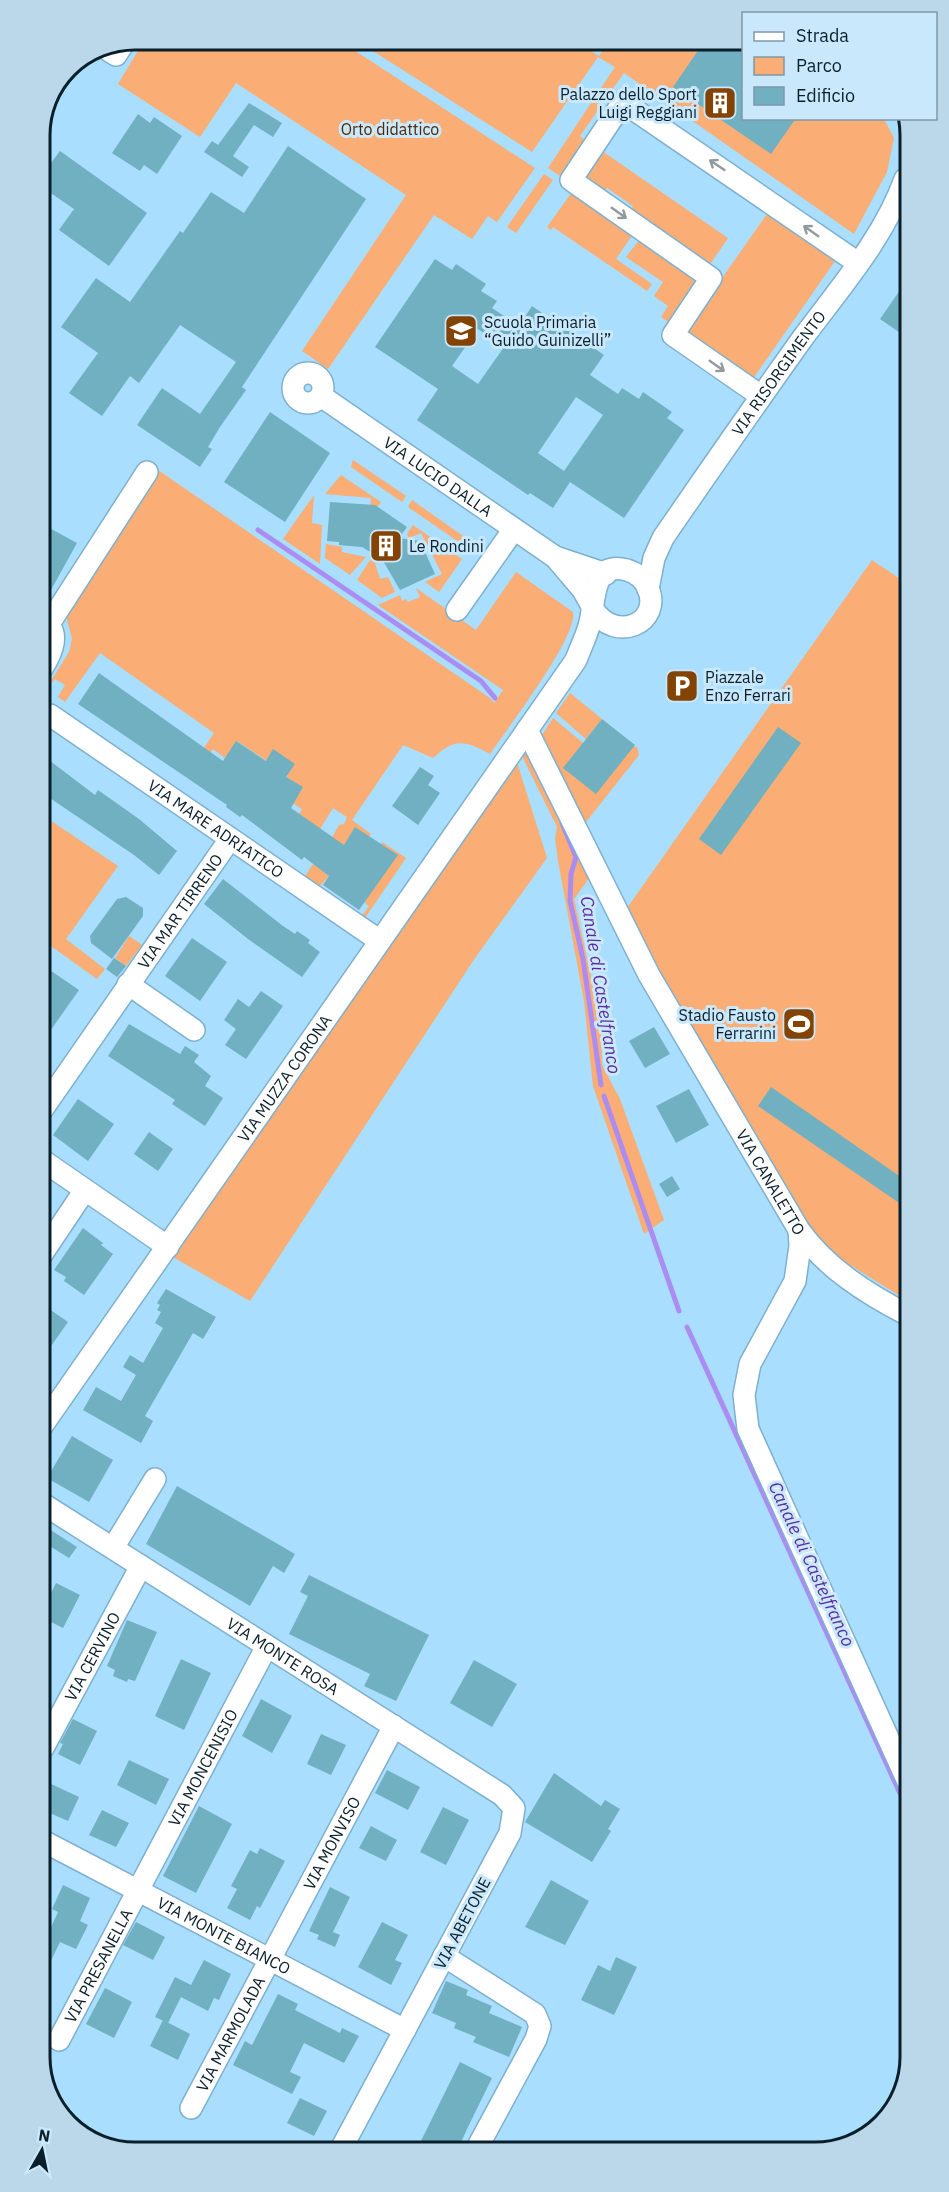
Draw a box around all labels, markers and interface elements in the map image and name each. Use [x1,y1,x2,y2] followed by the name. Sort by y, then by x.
[742,12,937,120] legend
[796,24,849,47] text: Strada
[796,54,842,77] text: Parco
[560,84,697,122] place label: Palazzo dello Sport Luigi Reggiani
[796,84,855,107] text: Edificio
[702,85,738,121] building icon: Palazzo dello Sport Luigi Reggiani
[341,119,439,139] park label: Orto didattico
[709,159,725,171] one-way arrow
[610,207,626,219] one-way arrow
[804,225,820,237] one-way arrow
[727,307,830,439] street label: VIA RISORGIMENTO
[484,312,611,350] place label: Scuola Primaria “Guido Guinizelli”
[443,313,479,349] school or university icon: Scuola Primaria “Guido Guinizelli”
[708,360,725,372] one-way arrow
[380,432,496,521] street label: VIA LUCIO DALLA
[368,528,404,564] building icon: Le Rondini
[409,536,484,556] place label: Le Rondini
[705,667,791,705] place label: Piazzale Enzo Ferrari
[664,668,700,704] parking icon: Piazzale Enzo Ferrari
[144,775,288,882] street label: VIA MARE ADRIATICO
[133,850,227,972] street label: VIA MAR TIRRENO
[576,895,626,1076] water label: Canale di Castelfranco
[678,1005,776,1043] place label: Stadio Fausto Ferrarini
[781,1006,817,1042] sports icon: Stadio Fausto Ferrarini
[233,1011,336,1146] street label: VIA MUZZA CORONA
[732,1126,810,1239] street label: VIA CANALETTO
[764,1478,860,1650] water label: Canale di Castelfranco
[60,1608,124,1704] street label: VIA CERVINO
[223,1613,343,1699] street label: VIA MONTE ROSA
[164,1706,242,1830] street label: VIA MONCENISIO
[299,1793,365,1893] street label: VIA MONVISO
[429,1874,495,1972] street label: VIA ABETONE
[154,1892,294,1978] street label: VIA MONTE BIANCO
[60,1905,137,2026] street label: VIA PRESANELLA
[192,1973,269,2095] street label: VIA MARMOLADA
[12,2120,72,2180] north arrow
[37,2124,52,2146] text: N

